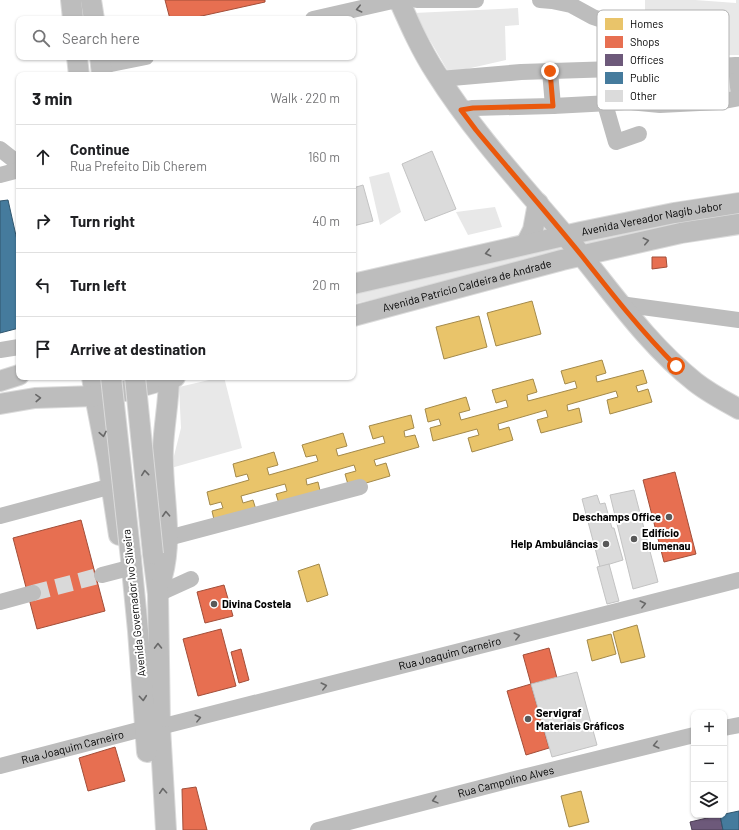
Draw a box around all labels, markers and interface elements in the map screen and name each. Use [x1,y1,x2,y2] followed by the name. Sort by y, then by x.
[356,4,362,12] one-way arrow
[597,10,729,110] legend
[16,16,356,60] search box
[630,17,663,30] text: Homes
[30,27,52,49] icon: search
[62,29,140,47] text: Search here
[630,35,660,48] text: Shops
[630,53,664,66] text: Offices
[541,62,559,80] route end
[630,71,660,84] text: Public
[32,88,72,108] text: 3 min
[630,89,657,102] text: Other
[270,90,340,106] text: Walk · 220 m
[70,140,130,158] text: Continue
[32,146,54,168] icon: ahead
[308,149,340,165] text: 160 m
[70,158,207,174] text: Rua Prefeito Dib Cherem
[580,199,723,238] street label: Avenida Vereador Nagib Jabor
[32,210,54,232] icon: right
[70,212,135,230] text: Turn right
[312,213,340,229] text: 40 m
[643,238,649,246] one-way arrow
[485,248,491,256] one-way arrow
[381,256,553,314] street label: Avenida Patrício Caldeira de Andrade
[32,274,54,296] icon: left
[70,276,126,294] text: Turn left
[312,277,340,293] text: 20 m
[32,338,54,360] icon: arrive
[70,340,206,358] text: Arrive at destination
[667,357,685,375] route start
[35,393,41,402] one-way arrow
[98,431,106,437] one-way arrow
[140,470,149,476] one-way arrow
[572,510,661,523] place label: Deschamps Office
[162,511,171,517] one-way arrow
[664,512,674,522] marker: Deschamps Office
[642,526,690,552] place label: Edifício Blumenau
[119,529,148,677] street label: Avenida Governador Ivo Silveira
[629,534,639,544] marker: Edifício Blumenau
[511,537,598,550] place label: Help Ambulâncias
[601,539,611,549] marker: Help Ambulâncias
[222,597,291,610] place label: Divina Costela
[209,599,219,609] marker: Divina Costela
[639,600,646,609] one-way arrow
[514,632,521,641] one-way arrow
[397,634,502,672] street label: Rua Joaquim Carneiro
[154,643,163,649] one-way arrow
[320,682,327,690] one-way arrow
[139,695,148,701] one-way arrow
[536,706,625,732] place label: Servigraf Materiais Gráficos
[691,710,727,818] map controls
[691,710,727,746] button: +
[194,714,201,723] one-way arrow
[523,714,533,724] marker: Servigraf Materiais Gráficos
[20,727,125,766] street label: Rua Joaquim Carneiro
[653,740,659,748] one-way arrow
[691,746,727,782] button: −
[456,763,555,800] street label: Rua Campolino Alves
[691,782,727,818] button: layers
[159,788,168,794] one-way arrow
[432,795,438,803] one-way arrow

